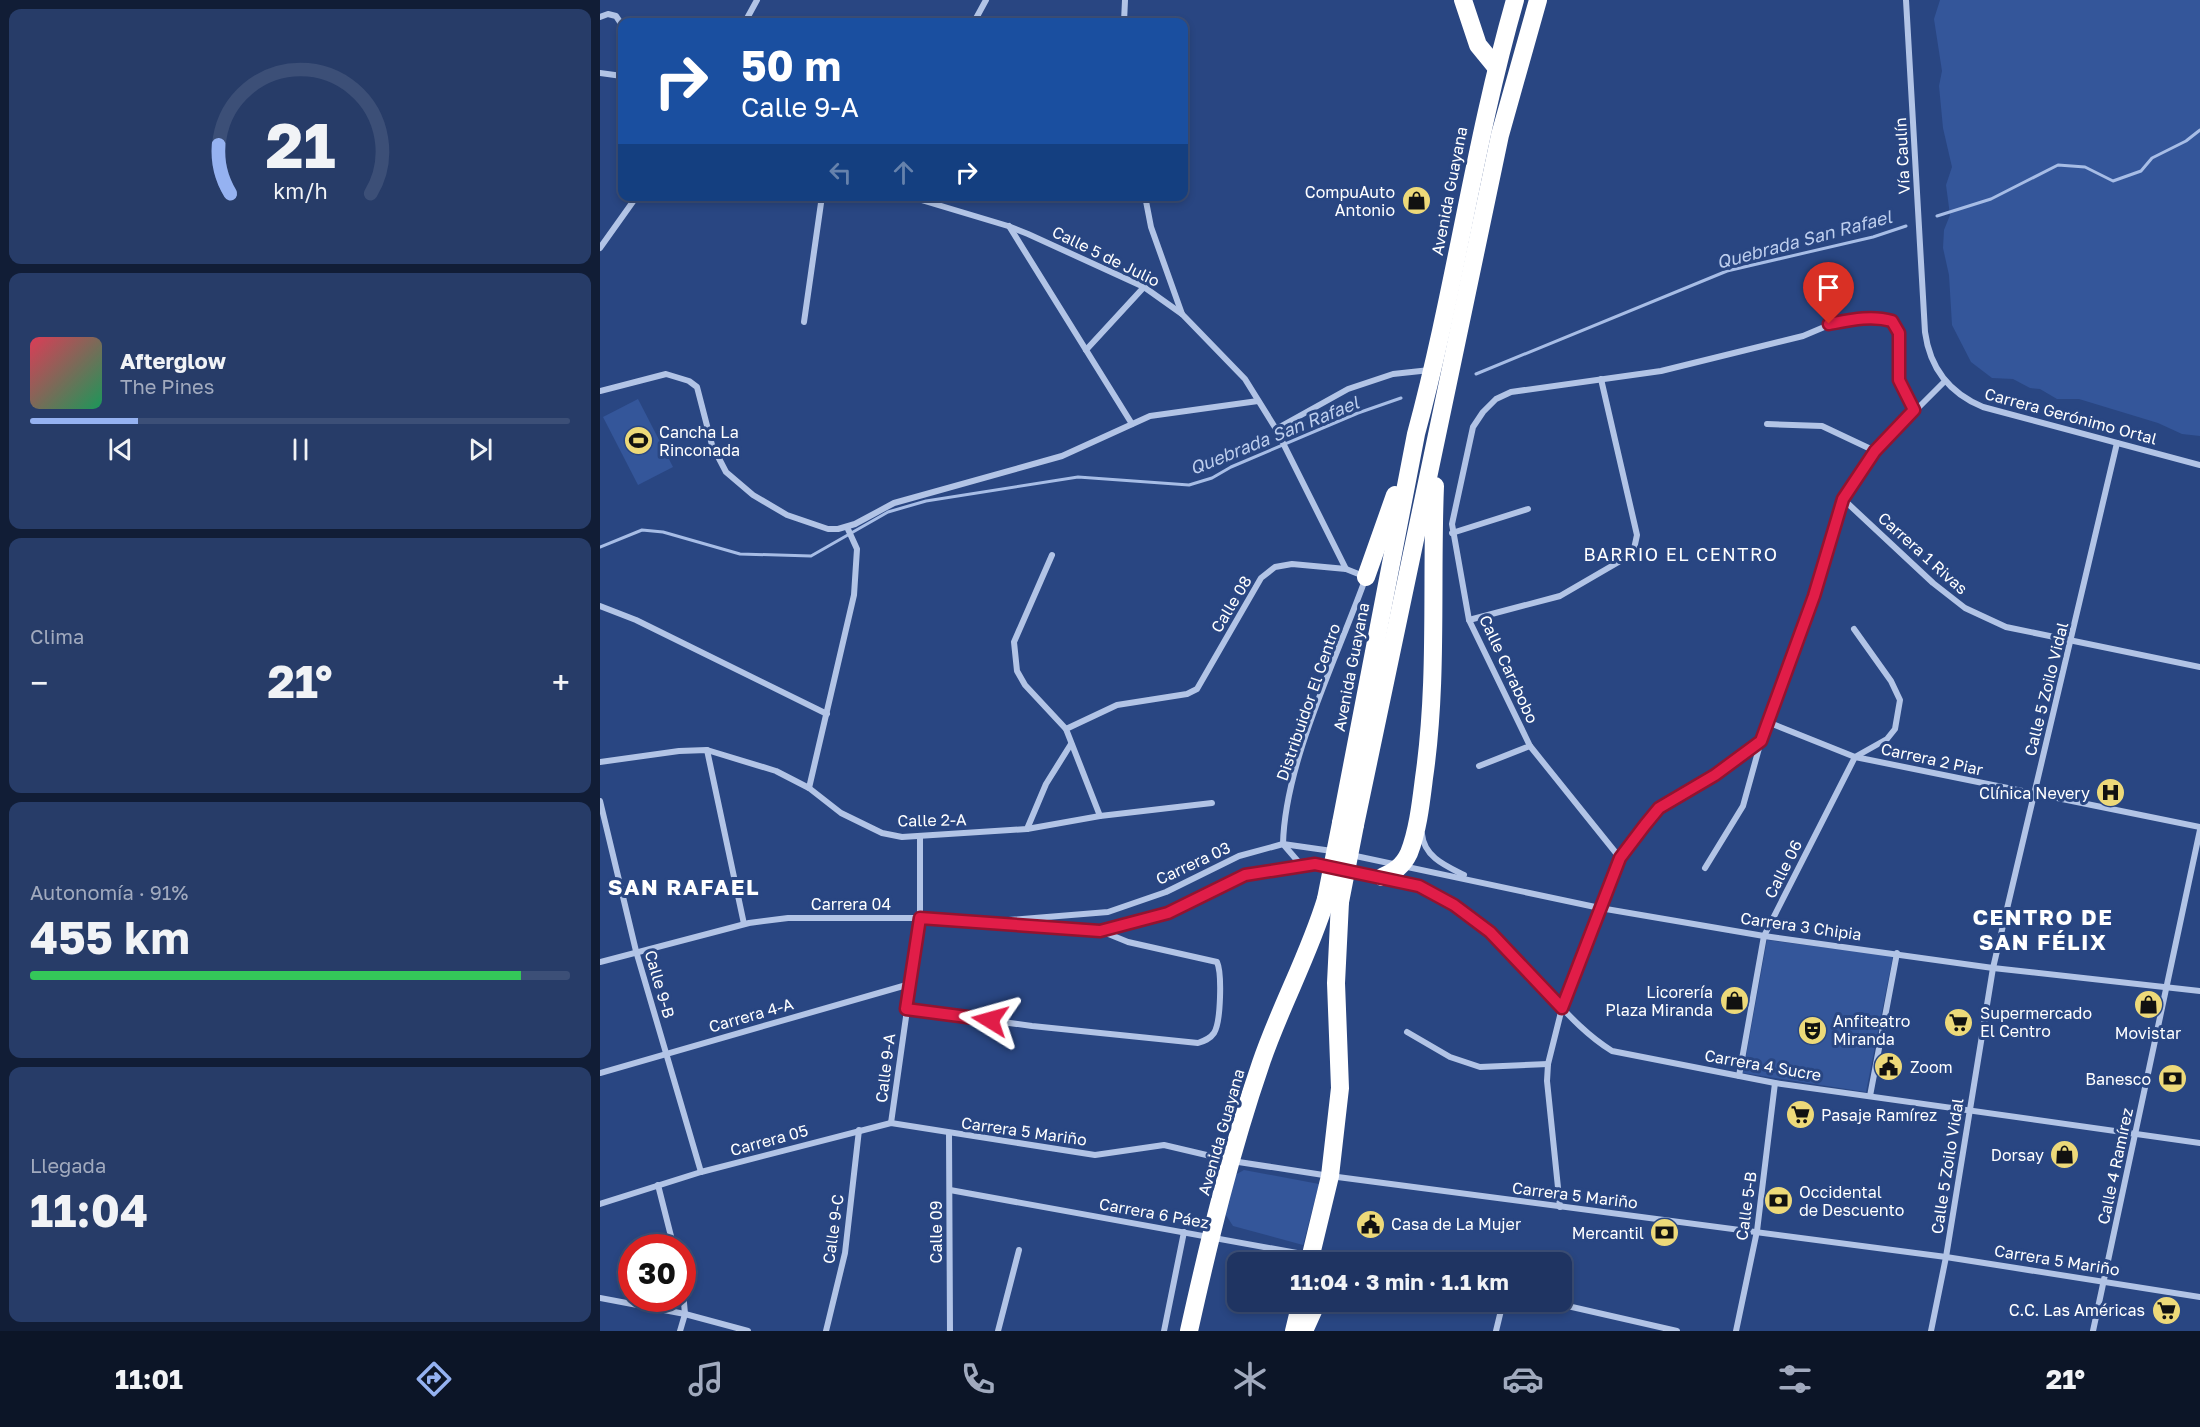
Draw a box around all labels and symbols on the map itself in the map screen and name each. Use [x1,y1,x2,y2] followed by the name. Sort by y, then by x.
[1890,117,1914,195] street label: Vía Caulín
[1427,125,1471,257] street label: Avenida Guayana
[1305,182,1395,220] place label: CompuAuto Antonio
[1400,185,1432,217] shop icon: CompuAuto Antonio
[1714,205,1895,273] water label: Quebrada San Rafael
[1049,221,1163,291] street label: Calle 5 de Julio
[1803,262,1854,324] pin
[1983,383,2159,449] street label: Carrera Gerónimo Ortal
[1186,391,1363,479] water label: Quebrada San Rafael
[659,422,740,460] place label: Cancha La Rinconada
[622,425,654,457] sports icon: Cancha La Rinconada
[1874,508,1972,598] street label: Carrera 1 Rivas
[1583,543,1779,565] district label: BARRIO EL CENTRO
[1206,572,1256,636] street label: Calle 08
[1329,601,1373,733] street label: Avenida Guayana
[1475,612,1543,726] street label: Calle Carabobo
[2020,620,2072,758] street label: Calle 5 Zoilo Vidal
[1272,621,1344,783] street label: Distribuidor El Centro
[1879,738,1985,780] street label: Carrera 2 Piar
[2095,777,2127,809] hospital icon: Clínica Nevery
[1979,783,2090,803] place label: Clínica Nevery
[897,809,967,831] street label: Calle 2-A
[1760,836,1806,902] street label: Calle 06
[1153,837,1233,889] street label: Carrera 03
[608,873,760,900] district label: SAN RAFAEL
[811,894,891,914] street label: Carrera 04
[1972,903,2114,955] district label: CENTRO DE SAN FÉLIX
[1739,908,1863,944] street label: Carrera 3 Chipia
[641,948,679,1020] street label: Calle 9-B
[1605,982,1713,1020] place label: Licorería Plaza Miranda
[1718,985,1750,1017] shop icon: Licorería Plaza Miranda
[958,988,1022,1052] position arrow
[2132,989,2164,1021] shop icon: Movistar
[706,993,796,1037] street label: Carrera 4-A
[1980,1003,2092,1041] place label: Supermercado El Centro
[1943,1006,1975,1038] supermarket icon: Supermercado El Centro
[1833,1011,1910,1049] place label: Anfiteatro Miranda
[1796,1014,1828,1046] theatre icon: Anfiteatro Miranda
[2115,1023,2181,1043] place label: Movistar
[871,1032,899,1104] street label: Calle 9-A
[1703,1045,1823,1085] street label: Carrera 4 Sucre
[1873,1051,1905,1083] public building icon: Zoom
[1910,1057,1953,1077] place label: Zoom
[2156,1063,2188,1095] bank icon: Banesco
[1193,1066,1249,1198] street label: Avenida Guayana
[2085,1069,2151,1089] place label: Banesco
[1926,1097,1968,1235] street label: Calle 5 Zoilo Vidal
[1784,1099,1816,1131] supermarket icon: Pasaje Ramírez
[1821,1105,1937,1125] place label: Pasaje Ramírez
[2093,1106,2137,1226] street label: Calle 4 Ramírez
[960,1112,1088,1150] street label: Carrera 5 Mariño
[728,1120,810,1160] street label: Carrera 05
[2049,1139,2081,1171] shop icon: Dorsay
[1991,1145,2044,1165] place label: Dorsay
[1731,1170,1761,1242] street label: Calle 5-B
[1511,1177,1639,1213] street label: Carrera 5 Mariño
[1799,1182,1904,1220] place label: Occidental de Descuento
[1762,1185,1794,1217] bank icon: Occidental de Descuento
[818,1193,848,1265] street label: Calle 9-C
[1098,1194,1210,1232] street label: Carrera 6 Páez
[926,1201,946,1263] street label: Calle 09
[1354,1208,1386,1240] public building icon: Casa de La Mujer
[1391,1214,1521,1234] place label: Casa de La Mujer
[1649,1217,1681,1249] bank icon: Mercantil
[1572,1223,1644,1243] place label: Mercantil
[618,1234,696,1312] speed limit sign: 30
[1993,1240,2121,1280] street label: Carrera 5 Mariño
[2150,1294,2182,1326] supermarket icon: C.C. Las Américas
[2009,1300,2145,1320] place label: C.C. Las Américas

